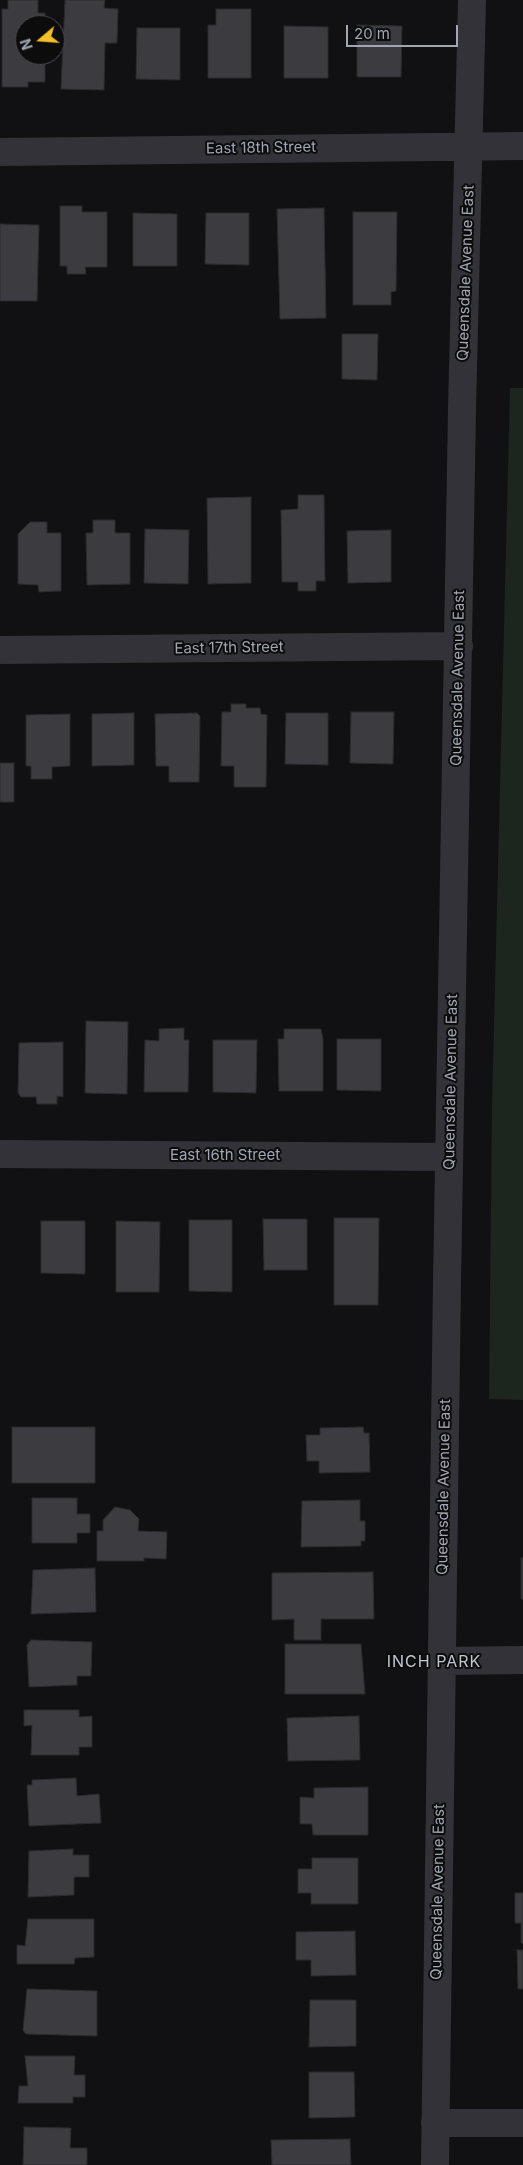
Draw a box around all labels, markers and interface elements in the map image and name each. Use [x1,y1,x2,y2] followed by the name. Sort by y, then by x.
[15,15,65,65] north arrow
[348,15,460,47] scale bar
[354,24,390,43] text: 20 m
[16,37,36,52] text: N
[206,138,316,158] street label: East 18th Street
[454,185,478,361] street label: Queensdale Avenue East
[447,590,469,766] street label: Queensdale Avenue East
[174,638,284,658] street label: East 17th Street
[440,994,462,1170] street label: Queensdale Avenue East
[170,1146,280,1164] street label: East 16th Street
[433,1399,455,1575] street label: Queensdale Avenue East
[386,1652,482,1672] district label: INCH PARK
[427,1804,449,1980] street label: Queensdale Avenue East

